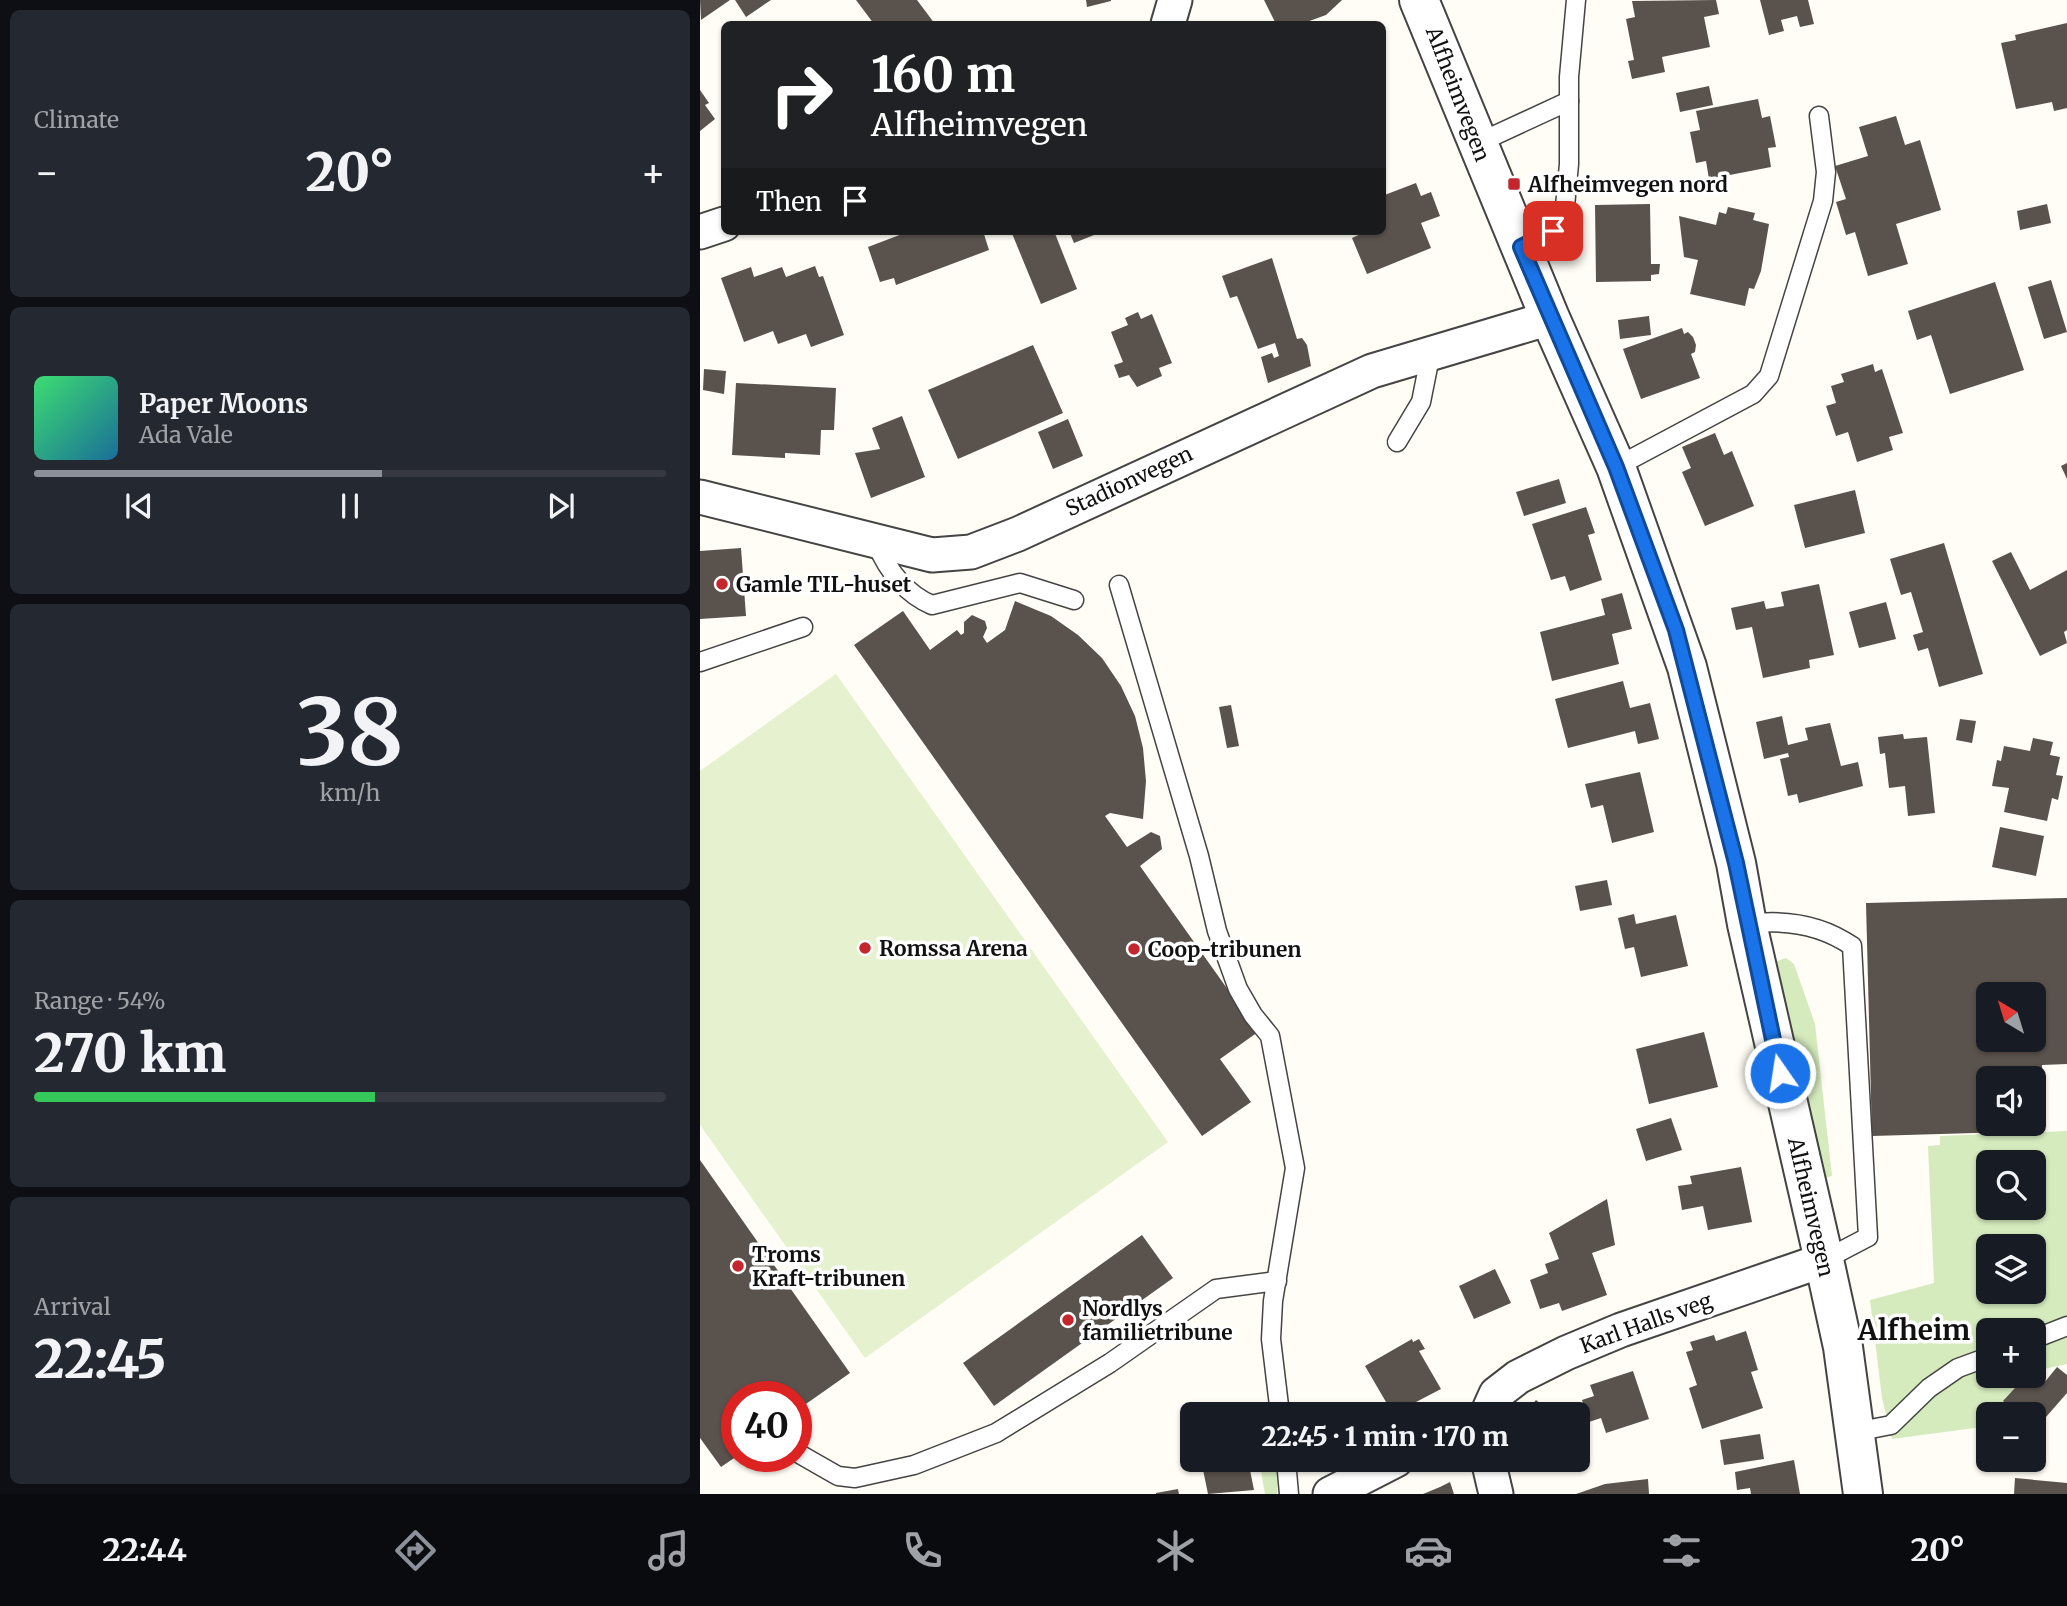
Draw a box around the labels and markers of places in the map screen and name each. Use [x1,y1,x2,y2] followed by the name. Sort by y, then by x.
[1527,171,1728,198] place label: Alfheimvegen nord
[1506,176,1522,192] marker: Alfheimvegen nord
[1523,201,1583,261] pin
[736,571,912,598] place label: Gamle TIL-huset
[714,576,730,592] marker: Gamle TIL-huset
[879,935,1028,962] place label: Romssa Arena
[1148,936,1302,963] place label: Coop-tribunen
[857,940,873,956] marker: Romssa Arena
[1126,941,1142,957] marker: Coop-tribunen
[752,1241,905,1292] place label: Troms Kraft-tribunen
[730,1258,746,1274] marker: Troms Kraft-tribunen
[1082,1295,1233,1346] place label: Nordlys familietribune
[1060,1312,1076,1328] marker: Nordlys familietribune

